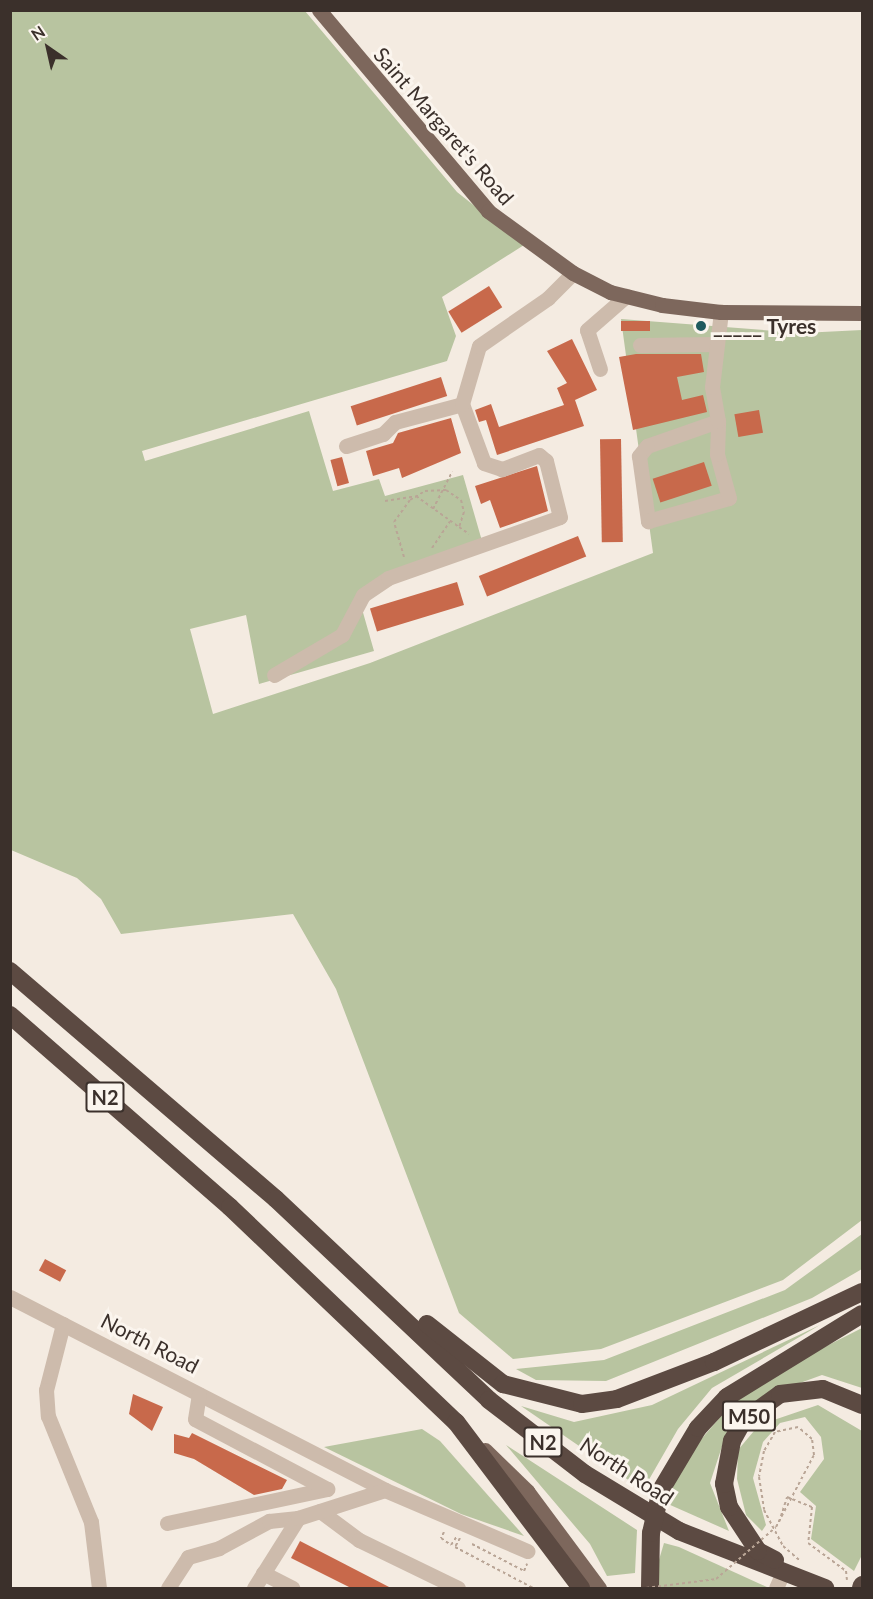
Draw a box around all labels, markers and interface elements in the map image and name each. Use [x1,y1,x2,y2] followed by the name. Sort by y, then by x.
[18,18,78,78] north arrow
[27,21,48,44] text: N
[369,42,519,210] street label: Saint Margaret's Road
[713,313,817,339] place label: _____ Tyres
[694,319,708,333] marker: _____ Tyres
[84,1080,126,1114] road number: N2
[97,1308,203,1378] street label: North Road
[720,1399,777,1433] road number: M50
[522,1425,564,1459] road number: N2
[575,1431,679,1511] street label: North Road

